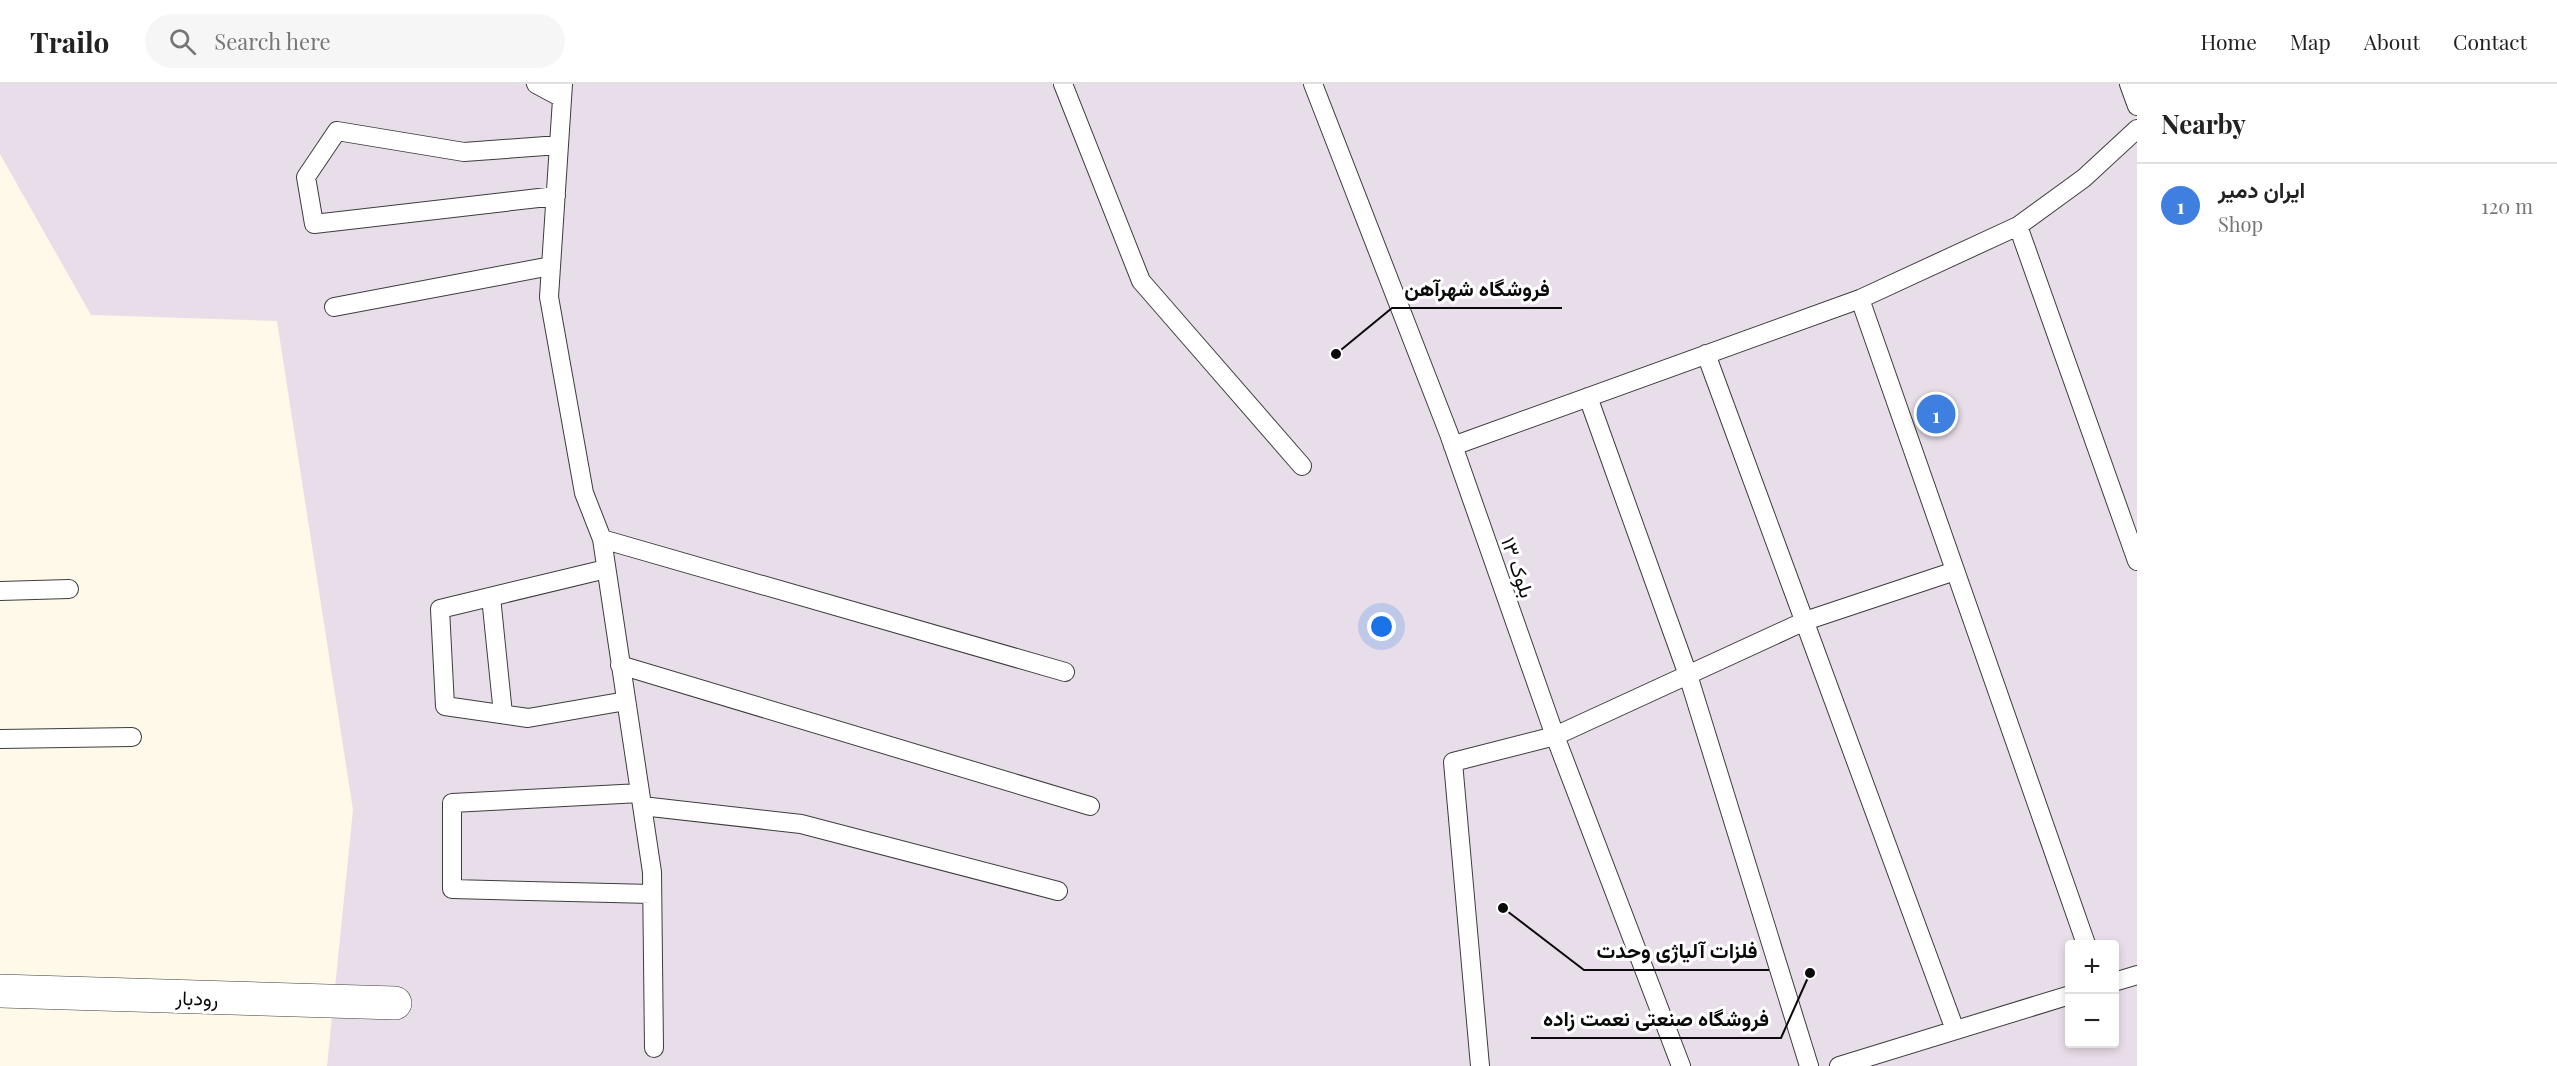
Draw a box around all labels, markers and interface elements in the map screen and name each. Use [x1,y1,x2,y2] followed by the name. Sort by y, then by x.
[145,14,565,68] search box
[30,23,109,60] text: Trailo
[166,25,199,58] icon: search
[214,26,331,56] text: Search here
[2201,27,2257,55] text: Home
[2290,27,2331,55] text: Map
[2364,27,2420,55] text: About
[2453,27,2527,55] text: Contact
[2161,106,2246,141] text: Nearby
[2218,174,2305,204] text: ایران دمیر
[2177,192,2184,219] text: 1
[2481,192,2533,219] text: 120 m
[2218,210,2263,237] text: Shop
[1392,269,1562,308] callout: فروشگاه شهرآهن
[1404,273,1550,302] text: فروشگاه شهرآهن
[1916,392,1956,436] pin: 1
[1495,533,1542,601] street label: بلوک ۱۳
[1367,612,1396,641] your location
[1584,931,1769,970] callout: فلزات آلیاژی وحدت
[1597,935,1757,964] text: فلزات آلیاژی وحدت
[2065,940,2119,1048] map controls
[2065,940,2119,994] button: +
[174,983,219,1012] street label: رودبار
[2065,994,2119,1048] button: −
[1531,999,1781,1038] callout: فروشگاه صنعتی نعمت زاده
[1543,1003,1769,1032] text: فروشگاه صنعتی نعمت زاده

